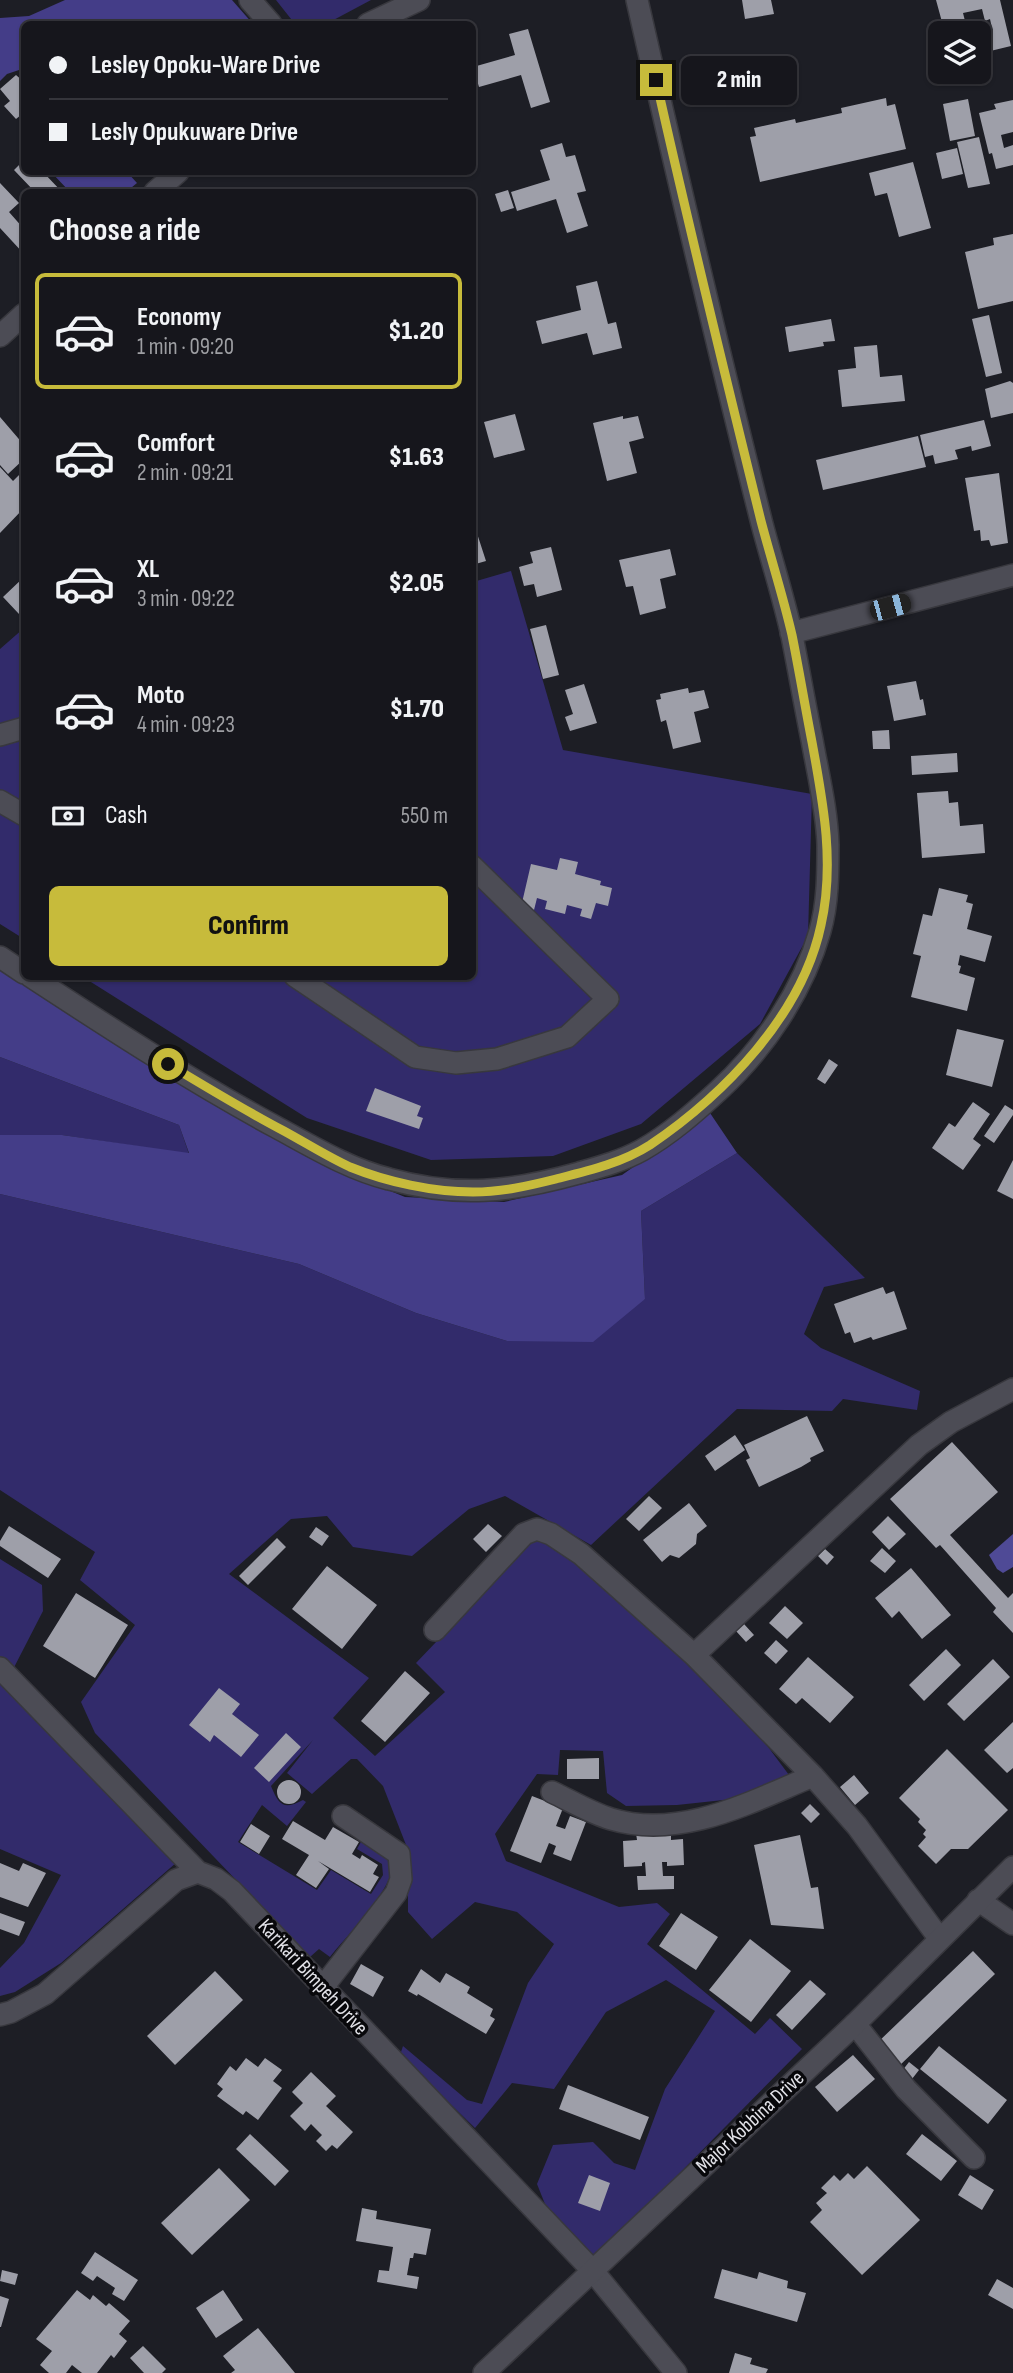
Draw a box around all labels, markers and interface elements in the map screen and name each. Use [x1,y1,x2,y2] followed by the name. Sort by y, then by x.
[928,21,991,84] map controls
[928,21,991,84] button: layers
[91,50,320,81] text: Lesley Opoku-Ware Drive
[680,56,796,104] callout: 2 min
[640,64,672,96] route end
[717,66,761,94] text: 2 min
[91,117,298,148] text: Lesly Opukuware Drive
[49,211,201,250] text: Choose a ride
[53,300,116,363] icon: car
[137,302,221,333] text: Economy
[388,316,444,347] text: $1.20
[137,333,234,361] text: 1 min · 09:20
[53,426,116,489] icon: car
[137,428,215,459] text: Comfort
[389,442,444,473] text: $1.63
[137,459,233,487] text: 2 min · 09:21
[53,552,116,615] icon: car
[137,554,159,585] text: XL
[388,568,444,599] text: $2.05
[137,585,235,613] text: 3 min · 09:22
[867,591,914,623] car
[53,678,116,741] icon: car
[137,680,185,711] text: Moto
[390,694,444,725] text: $1.70
[137,711,235,739] text: 4 min · 09:23
[49,797,87,835] icon: cash
[105,800,148,831] text: Cash
[401,802,448,830] text: 550 m
[49,886,448,966] button: Confirm
[152,1048,184,1080] route start
[253,1914,373,2040] street label: Karikari Bimpeh Drive
[691,2066,809,2178] street label: Major Kobbina Drive

